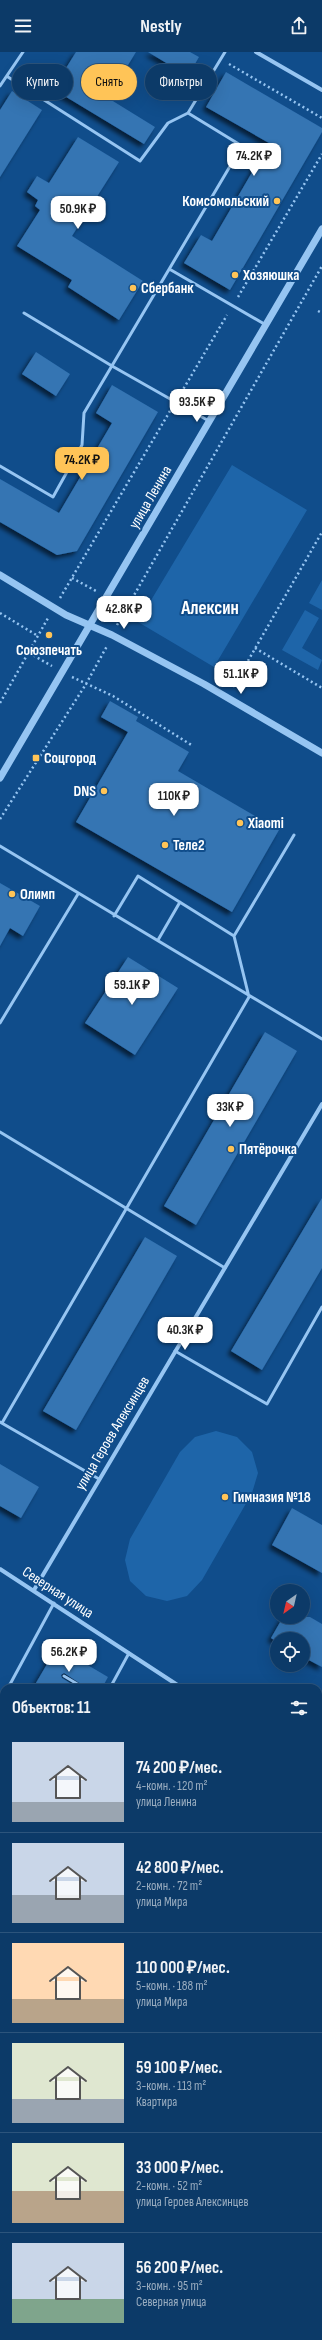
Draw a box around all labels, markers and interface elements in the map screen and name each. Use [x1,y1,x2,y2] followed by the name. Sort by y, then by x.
[12,15,34,37] icon: menu
[288,15,310,37] icon: share
[140,16,182,37] text: Nestly
[12,64,73,100] chip: Купить
[81,64,137,100] chip: Снять
[145,64,217,100] chip: Фильтры
[217,143,291,177] pin: 74.2K ₽
[236,148,272,164] text: 74.2K ₽
[182,192,269,211] place label: Комсомольский
[41,196,115,230] pin: 50.9K ₽
[272,196,282,206] marker: Комсомольский
[60,201,96,217] text: 50.9K ₽
[242,266,299,285] place label: Хозяюшка
[230,270,240,280] marker: Хозяюшка
[141,279,194,298] place label: Сбербанк
[128,283,138,293] marker: Сбербанк
[160,389,234,423] pin: 93.5K ₽
[179,394,215,410] text: 93.5K ₽
[45,447,119,481] pin: 74.2K ₽
[64,452,100,468] text: 74.2K ₽
[125,462,176,532] street label: улица Ленина
[87,596,161,630] pin: 42.8K ₽
[180,597,239,620] district label: Алексин
[106,601,142,617] text: 42.8K ₽
[44,630,54,640] marker: Союзпечать
[16,641,82,660] place label: Союзпечать
[204,661,278,695] pin: 51.1K ₽
[223,666,259,682] text: 51.1K ₽
[44,749,96,768] place label: Соцгород
[31,753,41,763] marker: Соцгород
[73,782,96,801] place label: DNS
[141,783,207,817] pin: 110K ₽
[99,786,109,796] marker: DNS
[158,788,190,804] text: 110K ₽
[247,814,284,833] place label: Xiaomi
[235,818,245,828] marker: Xiaomi
[173,836,205,855] place label: Теле2
[160,840,170,850] marker: Теле2
[20,885,55,904] place label: Олимп
[7,889,17,899] marker: Олимп
[95,972,169,1006] pin: 59.1K ₽
[114,977,150,993] text: 59.1K ₽
[202,1094,258,1128] pin: 33K ₽
[216,1099,244,1115] text: 33K ₽
[239,1140,297,1159] place label: Пятёрочка
[226,1144,236,1154] marker: Пятёрочка
[148,1317,222,1351] pin: 40.3K ₽
[167,1322,203,1338] text: 40.3K ₽
[71,1373,154,1494] street label: улица Героев Алексинцев
[233,1488,311,1507] place label: Гимназия №18
[220,1492,230,1502] marker: Гимназия №18
[19,1562,97,1623] street label: Северная улица
[270,1584,310,1624] north arrow
[270,1584,310,1672] map controls
[270,1632,310,1672] button: locate
[32,1639,106,1673] pin: 56.2K ₽
[51,1644,87,1660] text: 56.2K ₽
[288,1697,310,1719] icon: filters
[12,1698,90,1718] text: Объектов: 11
[44,1758,92,1806] icon: home
[136,1758,222,1778] text: 74 200 ₽/мес.
[136,1778,208,1794] text: 4-комн. · 120 m²
[136,1794,197,1810] text: улица Ленина
[136,1858,224,1878] text: 42 800 ₽/мес.
[44,1859,92,1907] icon: home
[136,1878,202,1894] text: 2-комн. · 72 m²
[136,1894,187,1910] text: улица Мира
[136,1958,230,1978] text: 110 000 ₽/мес.
[44,1959,92,2007] icon: home
[136,1978,208,1994] text: 5-комн. · 188 m²
[136,1994,187,2010] text: улица Мира
[136,2058,223,2078] text: 59 100 ₽/мес.
[44,2059,92,2107] icon: home
[136,2078,206,2094] text: 3-комн. · 113 m²
[136,2094,177,2110] text: Квартира
[136,2158,224,2178] text: 33 000 ₽/мес.
[44,2159,92,2207] icon: home
[136,2178,202,2194] text: 2-комн. · 52 m²
[136,2194,248,2210] text: улица Героев Алексинцев
[136,2258,223,2278] text: 56 200 ₽/мес.
[44,2259,92,2307] icon: home
[136,2278,203,2294] text: 3-комн. · 95 m²
[136,2294,206,2310] text: Северная улица

